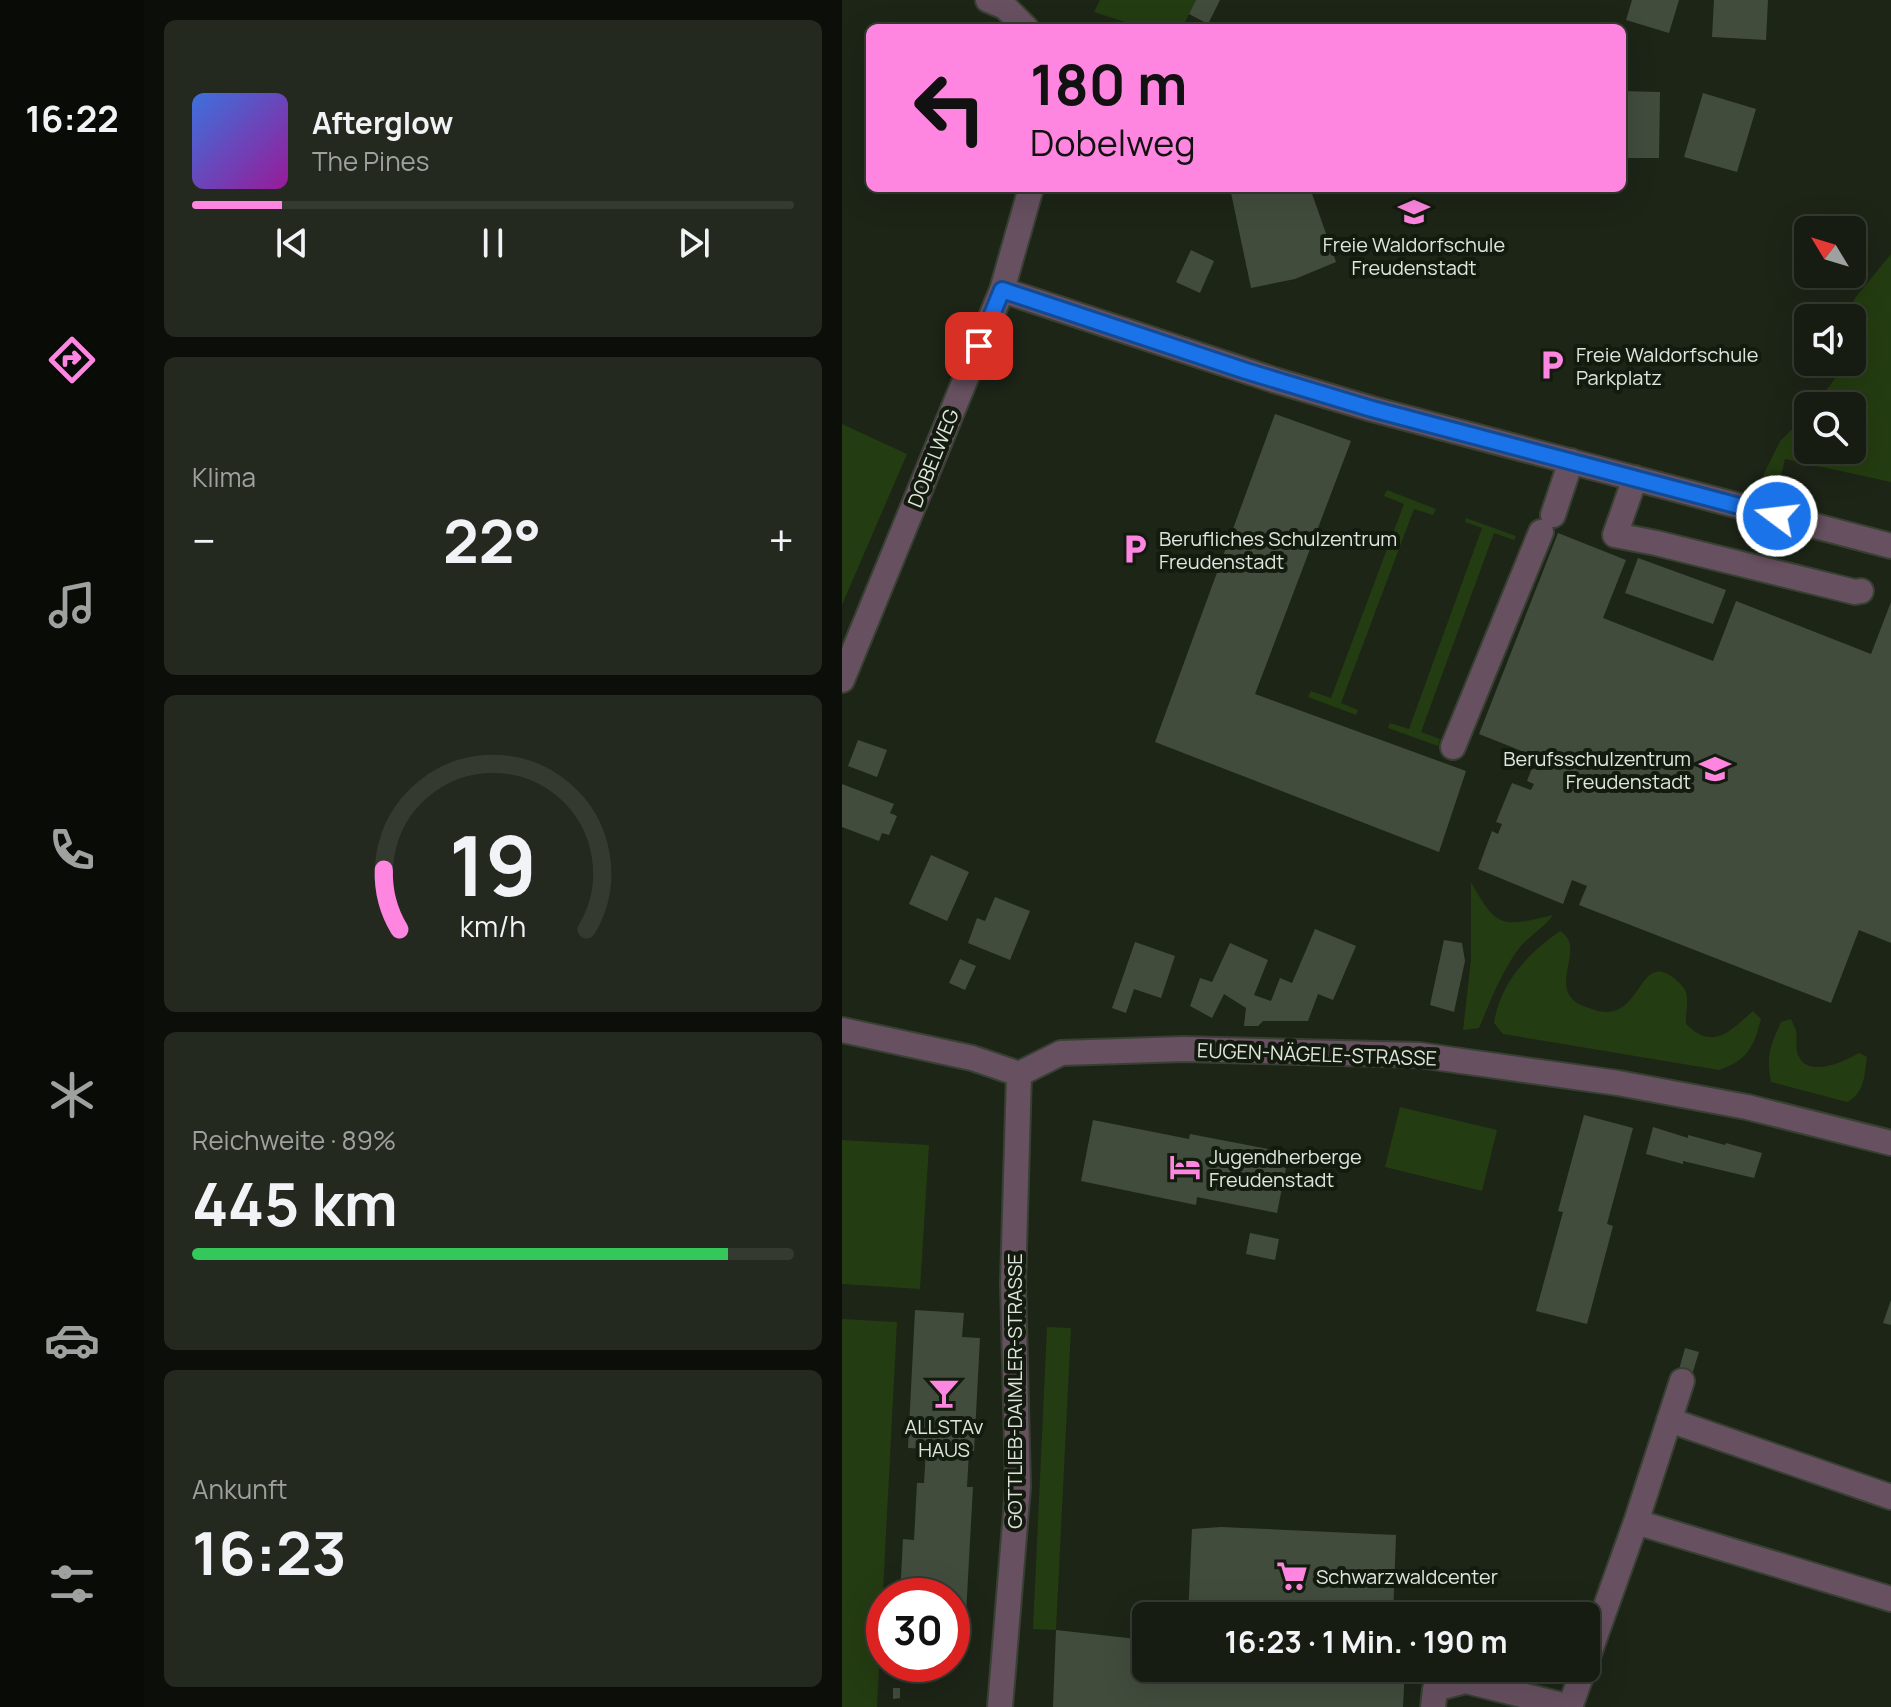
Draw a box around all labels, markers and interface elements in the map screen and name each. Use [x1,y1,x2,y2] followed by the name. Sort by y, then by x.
[1030,45,1187,122] text: 180 m
[898,56,1002,160] icon: left
[25,94,119,143] text: 16:22
[312,102,453,143] text: Afterglow
[1030,118,1196,167] text: Dobelweg
[312,143,429,179] text: The Pines
[1397,195,1431,229] school or university icon: Freie Waldorfschule Freudenstadt
[1794,216,1866,288] north arrow
[1794,216,1866,464] map controls
[270,221,314,265] icon: previous
[471,221,515,265] icon: pause
[672,221,716,265] icon: next
[1323,231,1505,281] place label: Freie Waldorfschule Freudenstadt
[1794,304,1866,376] button: sound
[945,312,1013,380] pin
[957,324,1001,368] icon: arrive
[44,332,100,388] icon: directions
[1576,341,1758,391] place label: Freie Waldorfschule Parkplatz
[1535,348,1569,382] parking icon: Freie Waldorfschule Parkplatz
[1794,392,1866,464] button: search
[901,405,965,511] street label: DOBELWEG
[192,459,256,495] text: Klima
[1735,474,1819,558] position arrow
[443,499,541,581] text: 22°
[192,510,216,570] text: −
[769,510,794,570] text: +
[1159,525,1397,575] place label: Berufliches Schulzentrum Freudenstadt
[1118,532,1152,566] parking icon: Berufliches Schulzentrum Freudenstadt
[44,577,100,633] icon: music
[1503,745,1691,795] place label: Berufsschulzentrum Freudenstadt
[1698,752,1732,786] school or university icon: Berufsschulzentrum Freudenstadt
[449,806,537,920] text: 19
[44,822,100,878] icon: phone
[460,907,526,946] text: km/h
[1197,1036,1437,1072] street label: EUGEN-NÄGELE-STRASSE
[44,1067,100,1123] icon: climate
[192,1122,396,1158] text: Reichweite · 89%
[1209,1143,1362,1193] place label: Jugendherberge Freudenstadt
[1168,1150,1202,1184] hotel icon: Jugendherberge Freudenstadt
[192,1162,398,1244] text: 445 km
[1001,1253,1028,1529] street label: GOTTLIEB-DAIMLER-STRASSE
[44,1312,100,1368] icon: car
[927,1376,961,1410] bar icon: ALLSTAv HAUS
[905,1413,983,1463] place label: ALLSTAv HAUS
[192,1471,287,1507] text: Ankunft
[192,1511,347,1593] text: 16:23
[44,1556,100,1612] icon: filters
[1275,1559,1309,1593] supermarket icon: Schwarzwaldcenter
[1316,1563,1498,1590] place label: Schwarzwaldcenter
[866,1578,970,1682] speed limit sign: 30
[1225,1621,1507,1662] text: 16:23 · 1 Min. · 190 m

